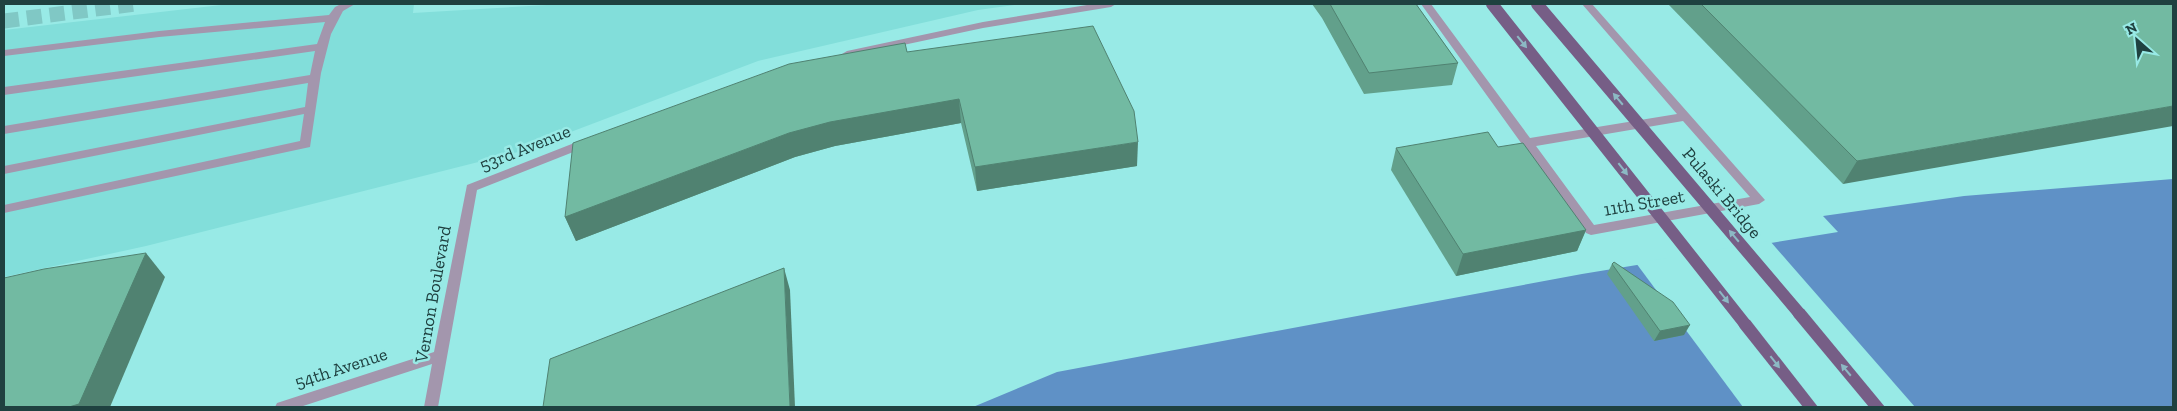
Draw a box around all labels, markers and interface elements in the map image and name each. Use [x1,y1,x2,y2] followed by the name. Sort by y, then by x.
[2112,15,2162,65] north arrow
[2123,19,2140,39] text: N
[1517,35,1528,48] one-way arrow
[1612,93,1623,106] one-way arrow
[476,120,574,176] street label: 53rd Avenue
[1678,143,1766,243] street label: Pulaski Bridge
[1617,163,1628,176] one-way arrow
[1602,185,1687,221] street label: 11th Street
[410,224,456,365] street label: Vernon Boulevard
[1728,231,1740,243] one-way arrow
[1718,290,1729,303] one-way arrow
[292,343,390,393] street label: 54th Avenue
[1769,355,1780,368] one-way arrow
[1841,364,1852,377] one-way arrow

